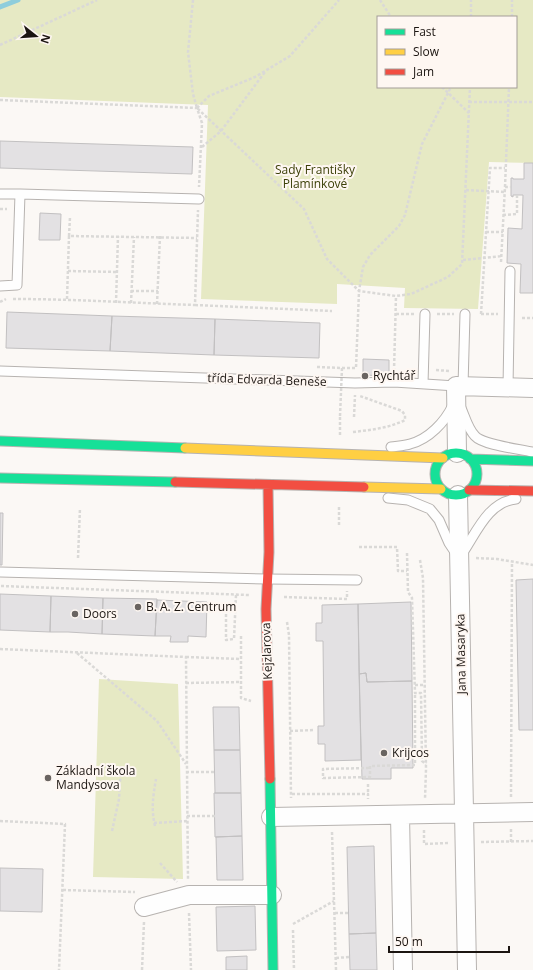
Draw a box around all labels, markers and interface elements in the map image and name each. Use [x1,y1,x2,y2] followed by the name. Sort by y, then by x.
[16,16,56,56] north arrow
[377,16,517,88] legend
[413,23,436,40] text: Fast
[38,33,55,46] text: N
[413,43,440,60] text: Slow
[412,63,434,80] text: Jam
[275,161,356,192] park label: Sady Františky Plamínkové
[373,367,415,384] place label: Rychtář
[207,369,327,390] street label: třída Edvarda Beneše
[360,371,370,381] marker: Rychtář
[146,598,236,615] place label: B. A. Z. Centrum
[133,602,143,612] marker: B. A. Z. Centrum
[83,605,117,622] place label: Doors
[70,609,80,619] marker: Doors
[451,613,470,696] street label: Jana Masaryka
[257,622,276,680] street label: Kejzlarova
[392,744,429,761] place label: Krijcos
[379,748,389,758] marker: Krijcos
[56,762,135,793] place label: Základní škola Mandysova
[43,773,53,783] marker: Základní škola Mandysova
[389,928,509,954] scale bar
[395,933,423,950] text: 50 m

